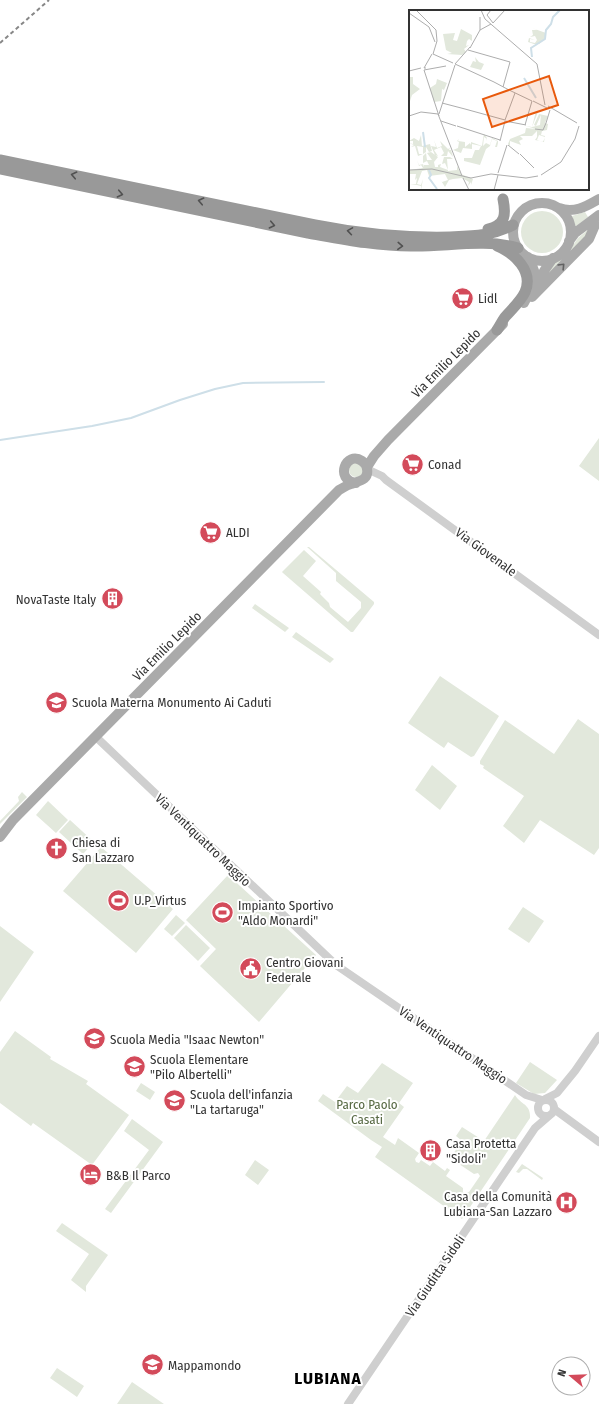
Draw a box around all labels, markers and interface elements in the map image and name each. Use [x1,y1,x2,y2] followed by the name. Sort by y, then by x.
[409,10,589,190] inset map
[70,171,77,180] one-way arrow
[117,189,124,197] one-way arrow
[198,198,204,206] one-way arrow
[269,221,275,229] one-way arrow
[347,228,353,236] one-way arrow
[397,241,403,250] one-way arrow
[557,263,565,271] one-way arrow
[450,285,476,311] supermarket icon: Lidl
[478,291,498,306] place label: Lidl
[409,325,484,400] street label: Via Emilio Lepido
[399,451,425,477] supermarket icon: Conad
[428,457,461,472] place label: Conad
[198,519,224,545] supermarket icon: ALDI
[226,525,250,540] place label: ALDI
[453,525,519,579] street label: Via Giovenale
[99,586,125,612] building icon: NovaTaste Italy
[16,592,96,607] place label: NovaTaste Italy
[130,608,205,683] street label: Via Emilio Lepido
[44,689,70,715] school or university icon: Scuola Materna Monumento Ai Caduti
[72,695,272,710] place label: Scuola Materna Monumento Ai Caduti
[152,791,254,890] street label: Via Ventiquattro Maggio
[72,835,134,865] place label: Chiesa di San Lazzaro
[43,836,69,862] church icon: Chiesa di San Lazzaro
[105,887,131,913] sports icon: U.P_Virtus
[134,893,187,908] place label: U.P_Virtus
[238,898,334,928] place label: Impianto Sportivo "Aldo Monardi"
[210,899,236,925] sports icon: Impianto Sportivo "Aldo Monardi"
[266,955,344,985] place label: Centro Giovani Federale
[237,956,263,982] public building icon: Centro Giovani Federale
[396,1003,510,1087] street label: Via Ventiquattro Maggio
[81,1026,107,1052] school or university icon: Scuola Media "Isaac Newton"
[110,1032,264,1047] place label: Scuola Media "Isaac Newton"
[150,1052,249,1082] place label: Scuola Elementare "Pilo Albertelli"
[121,1053,147,1079] school or university icon: Scuola Elementare "Pilo Albertelli"
[190,1087,293,1117] place label: Scuola dell'infanzia "La tartaruga"
[161,1088,187,1114] school or university icon: Scuola dell'infanzia "La tartaruga"
[336,1097,398,1127] park label: Parco Paolo Casati
[446,1136,516,1166] place label: Casa Protetta "Sidoli"
[418,1137,444,1163] building icon: Casa Protetta "Sidoli"
[78,1162,104,1188] hotel icon: B&B Il Parco
[106,1168,171,1183] place label: B&B Il Parco
[443,1189,552,1219] place label: Casa della Comunità Lubiana-San Lazzaro
[554,1190,580,1216] hospital icon: Casa della Comunità Lubiana-San Lazzaro
[402,1232,468,1320] street label: Via Giuditta Sidoli
[140,1352,166,1378] school or university icon: Mappamondo
[551,1356,591,1396] north arrow
[168,1358,241,1373] place label: Mappamondo
[294,1368,362,1389] district label: LUBIANA
[555,1368,569,1378] text: N

